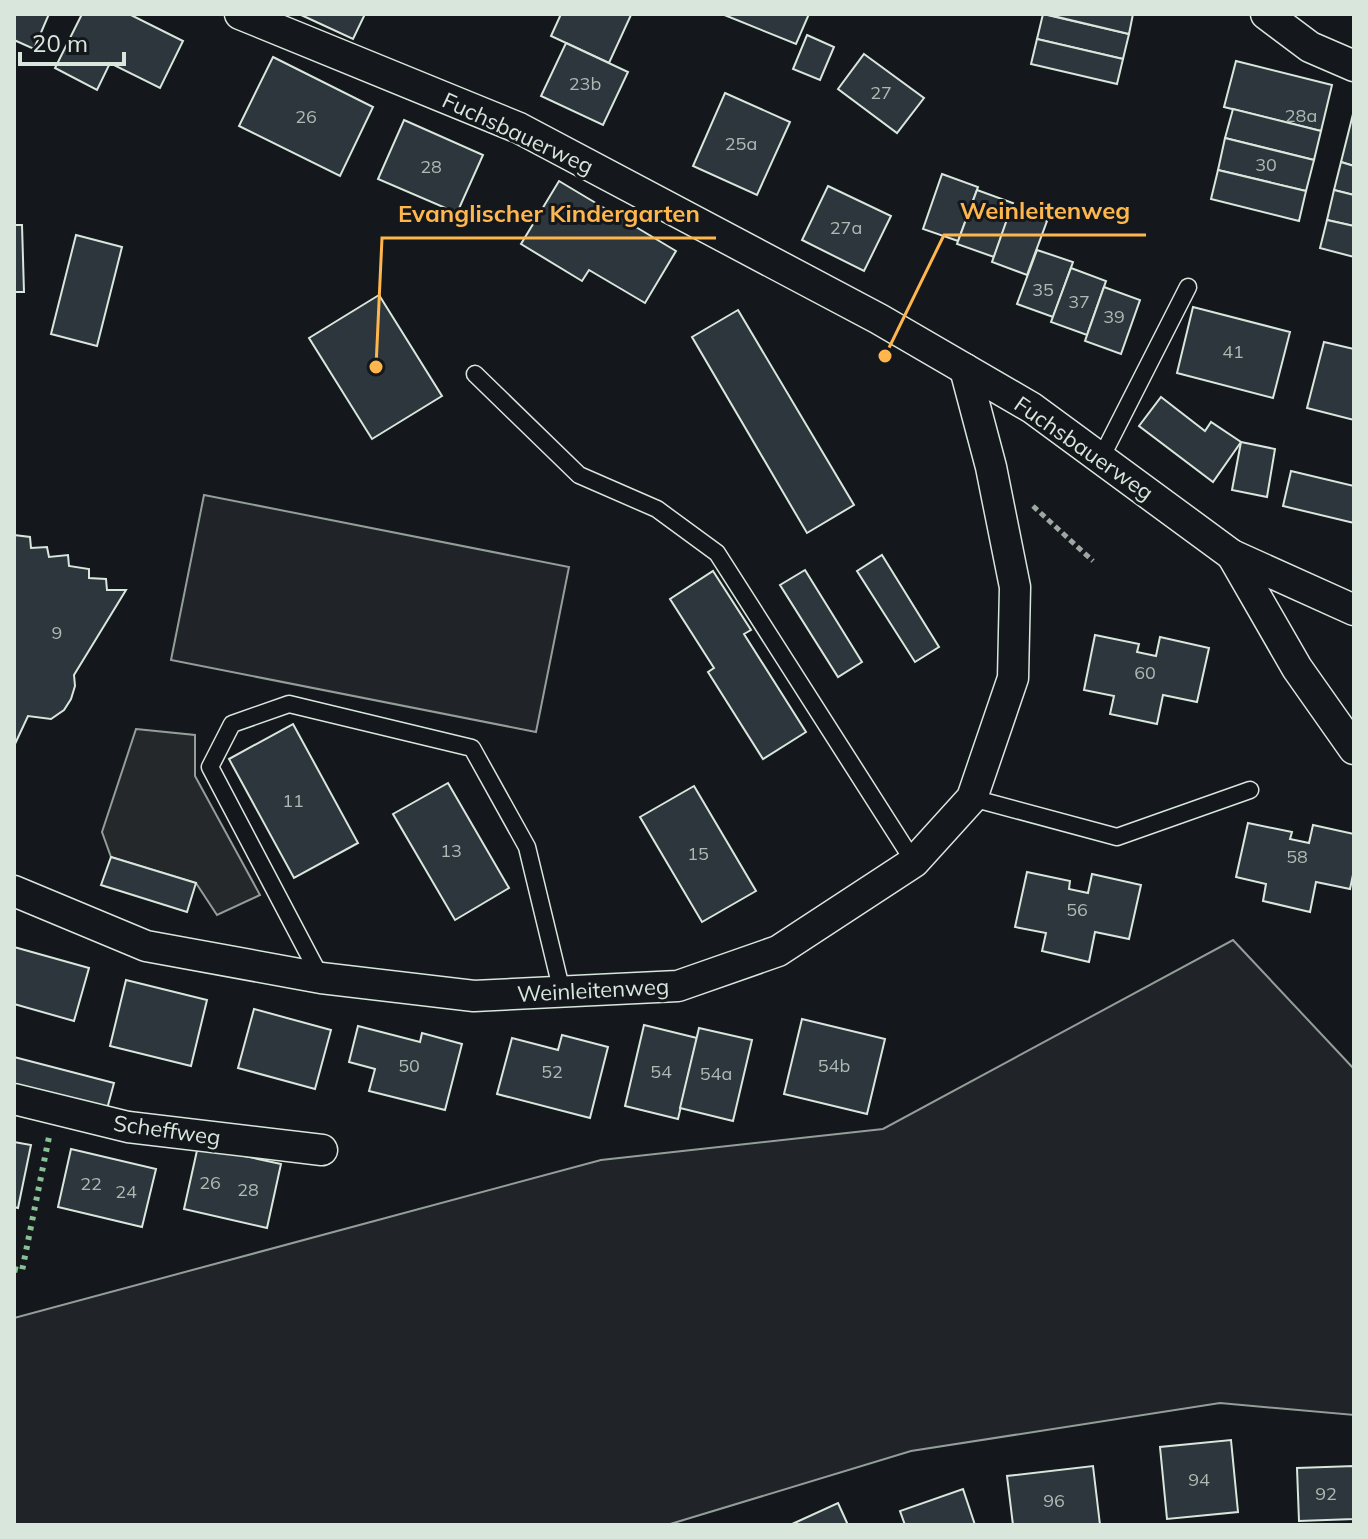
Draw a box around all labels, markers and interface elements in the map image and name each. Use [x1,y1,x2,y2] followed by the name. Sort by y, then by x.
[20,16,124,66] scale bar
[32,28,88,58] text: 20 m
[569,72,601,95] house number: 23b
[870,81,892,104] house number: 27
[438,86,598,180] street label: Fuchsbauerweg
[1285,104,1317,127] house number: 28a
[295,105,317,128] house number: 26
[725,132,757,155] house number: 25a
[1255,153,1277,176] house number: 30
[420,155,442,178] house number: 28
[944,187,1146,235] callout: Weinleitenweg
[382,190,716,238] callout: Evanglischer Kindergarten
[960,195,1130,225] text: Weinleitenweg
[398,198,700,228] text: Evanglischer Kindergarten
[830,216,862,239] house number: 27a
[1032,278,1054,301] house number: 35
[1068,290,1090,313] house number: 37
[1103,305,1125,328] house number: 39
[1222,340,1244,363] house number: 41
[1009,390,1159,506] street label: Fuchsbauerweg
[52,621,62,644] house number: 9
[1134,661,1156,684] house number: 60
[282,789,304,812] house number: 11
[440,839,462,862] house number: 13
[687,842,709,865] house number: 15
[1286,845,1308,868] house number: 58
[1066,898,1088,921] house number: 56
[516,972,670,1008] street label: Weinleitenweg
[398,1054,420,1077] house number: 50
[818,1054,850,1077] house number: 54b
[541,1060,563,1083] house number: 52
[650,1060,672,1083] house number: 54
[700,1062,732,1085] house number: 54a
[112,1109,222,1151] street label: Scheffweg
[199,1171,221,1194] house number: 26
[80,1172,102,1195] house number: 22
[237,1178,259,1201] house number: 28
[115,1180,137,1203] house number: 24
[1188,1468,1210,1491] house number: 94
[1315,1482,1337,1505] house number: 92
[1043,1489,1065,1512] house number: 96

